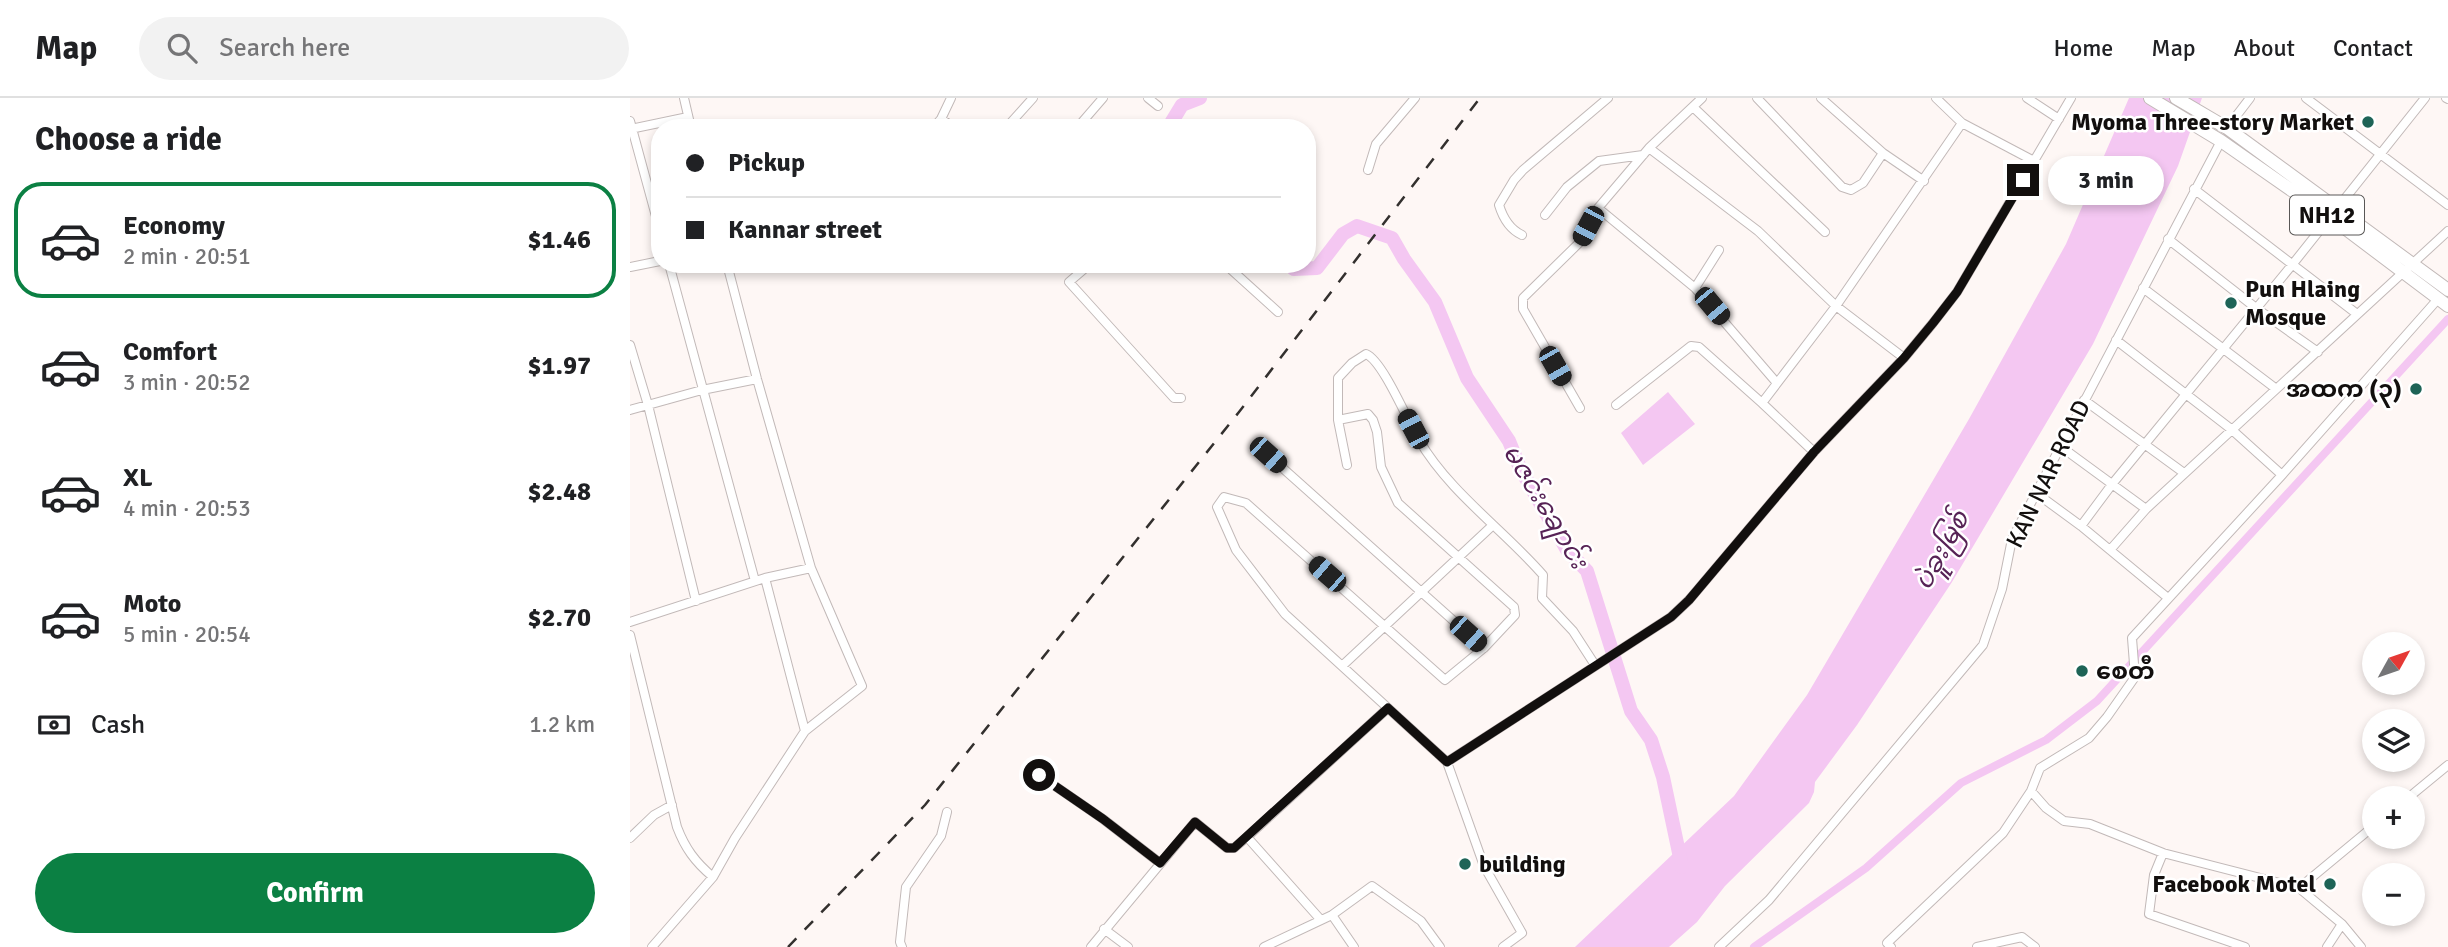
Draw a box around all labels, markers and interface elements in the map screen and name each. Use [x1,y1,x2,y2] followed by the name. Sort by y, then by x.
[139,17,629,80] search box
[35,28,97,69] text: Map
[163,29,201,67] icon: search
[219,32,350,64] text: Search here
[2053,33,2113,63] text: Home
[2151,33,2196,63] text: Map
[2234,33,2295,63] text: About
[2333,33,2413,63] text: Contact
[2071,107,2354,137] place label: Myoma Three-story Market
[2360,114,2376,130] marker: Myoma Three-story Market
[35,120,222,159] text: Choose a ride
[728,147,805,179] text: Pickup
[2048,155,2163,204] callout: 3 min
[2007,164,2039,196] route end
[2078,166,2134,195] text: 3 min
[2290,196,2364,234] road number: NH12
[1569,203,1608,249] car
[39,209,102,272] icon: car
[123,210,225,242] text: Economy
[728,214,882,246] text: Kannar street
[527,224,591,256] text: $1.46
[123,242,251,271] text: 2 min · 20:51
[2245,274,2360,332] place label: Pun Hlaing Mosque
[1691,283,1734,329] car
[2223,295,2239,311] marker: Pun Hlaing Mosque
[39,335,102,398] icon: car
[123,336,217,368] text: Comfort
[1536,343,1575,389] car
[527,350,591,382] text: $1.97
[123,368,251,397] text: 3 min · 20:52
[2286,374,2402,408] place label: အထက (၃)
[2408,381,2424,397] marker: အထက (၃)
[1999,395,2097,553] street label: KAN NAR ROAD
[1394,406,1433,452] car
[1246,433,1291,477] car
[1491,437,1598,579] water label: မဇင်းချောင်း
[39,461,102,524] icon: car
[123,462,153,494] text: XL
[527,476,591,508] text: $2.48
[123,494,251,523] text: 4 min · 20:53
[1905,502,1982,598] water label: ပဲခူးမြစ်
[1305,552,1350,596] car
[39,587,102,650] icon: car
[123,588,181,620] text: Moto
[527,602,591,634] text: $2.70
[1446,612,1491,656] car
[123,620,251,649] text: 5 min · 20:54
[2362,632,2426,695] north arrow
[2362,632,2425,926] map controls
[2096,655,2155,686] place label: စေတီ
[2074,663,2090,679] marker: စေတီ
[35,706,73,744] icon: cash
[91,709,145,741] text: Cash
[2362,709,2425,772] button: layers
[529,710,595,739] text: 1.2 km
[1023,759,1055,791] route start
[2362,786,2425,849] button: +
[1479,849,1566,879] place label: building
[35,853,595,933] button: Confirm
[1457,856,1473,872] marker: building
[2362,863,2425,926] button: −
[2152,869,2316,899] place label: Facebook Motel
[2322,876,2338,892] marker: Facebook Motel

